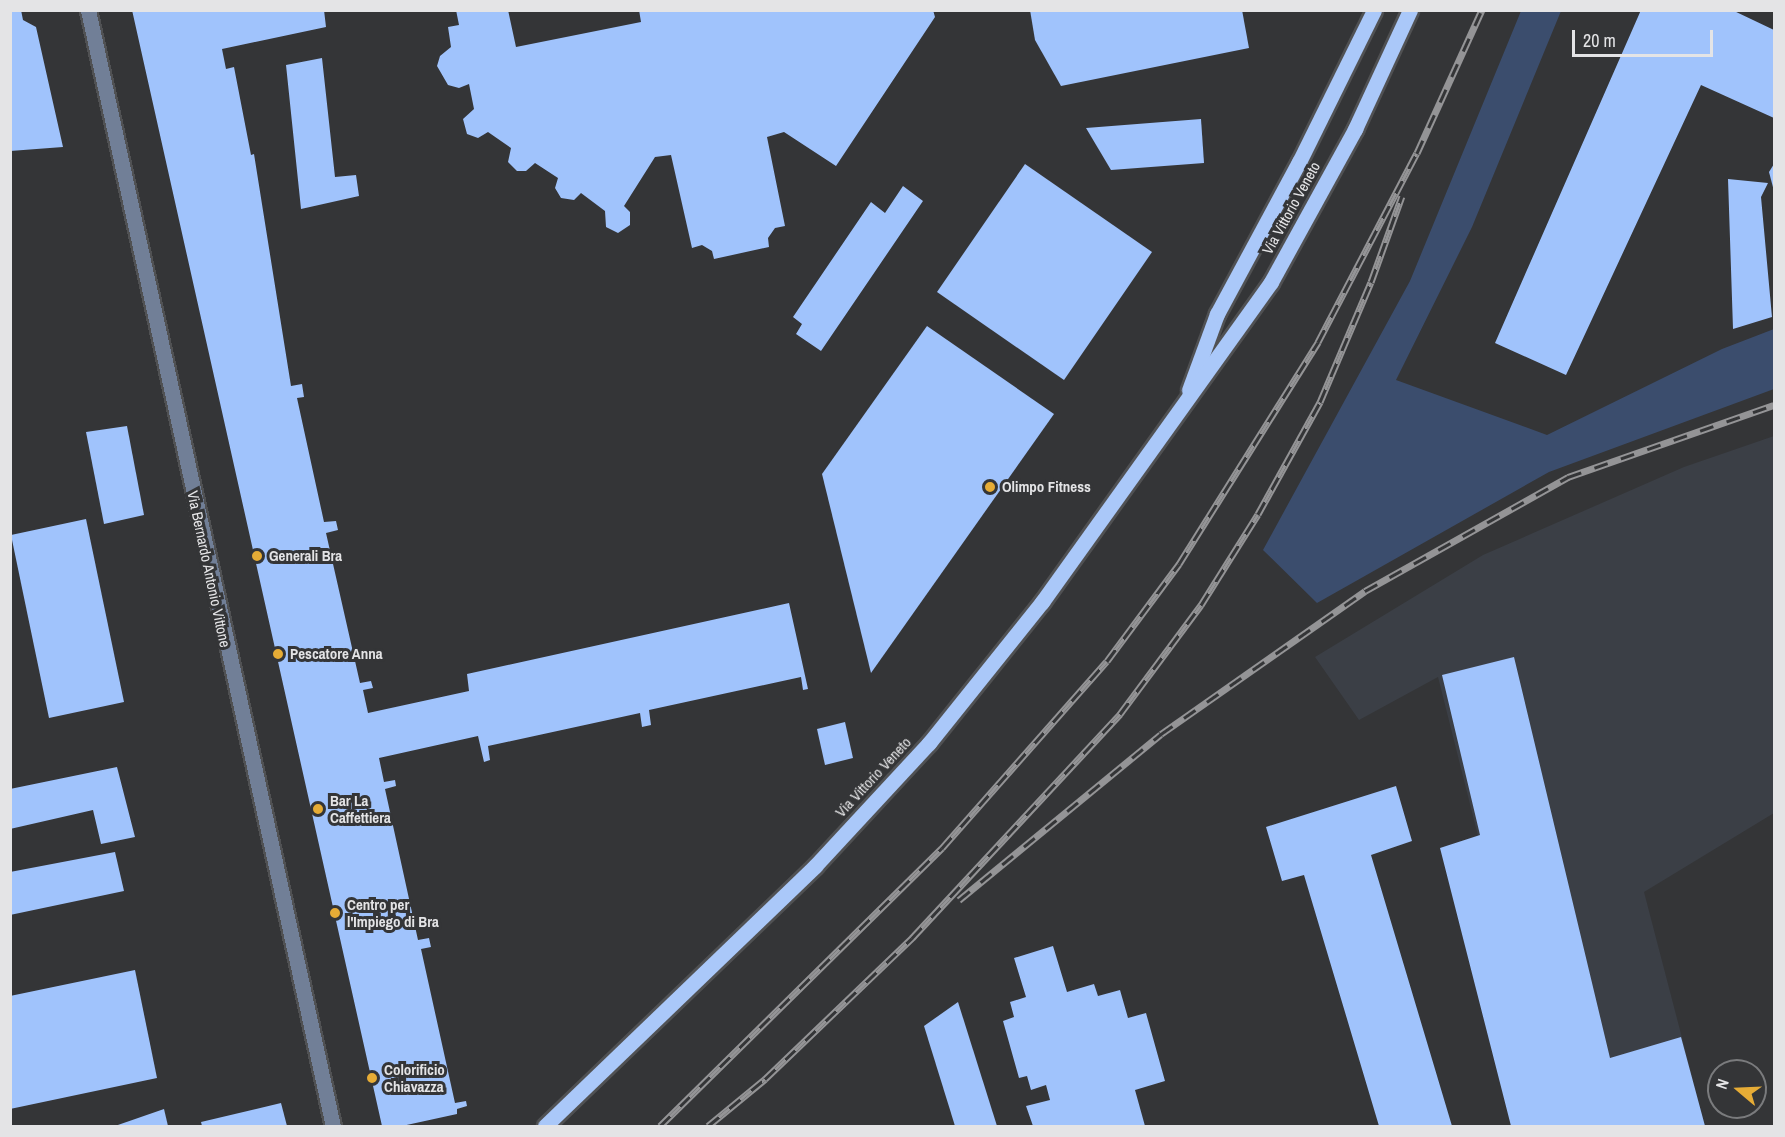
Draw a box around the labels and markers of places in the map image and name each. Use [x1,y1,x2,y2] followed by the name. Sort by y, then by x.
[1002,478,1091,496] place label: Olimpo Fitness
[983,480,997,494] marker: Olimpo Fitness
[269,547,342,565] place label: Generali Bra
[250,549,264,563] marker: Generali Bra
[290,645,383,663] place label: Pescatore Anna
[271,647,285,661] marker: Pescatore Anna
[330,791,391,826] place label: Bar La Caffettiera
[311,802,325,816] marker: Bar La Caffettiera
[347,895,439,930] place label: Centro per l'Impiego di Bra
[328,906,342,920] marker: Centro per l'Impiego di Bra
[384,1060,445,1095] place label: Colorificio Chiavazza
[365,1071,379,1085] marker: Colorificio Chiavazza

